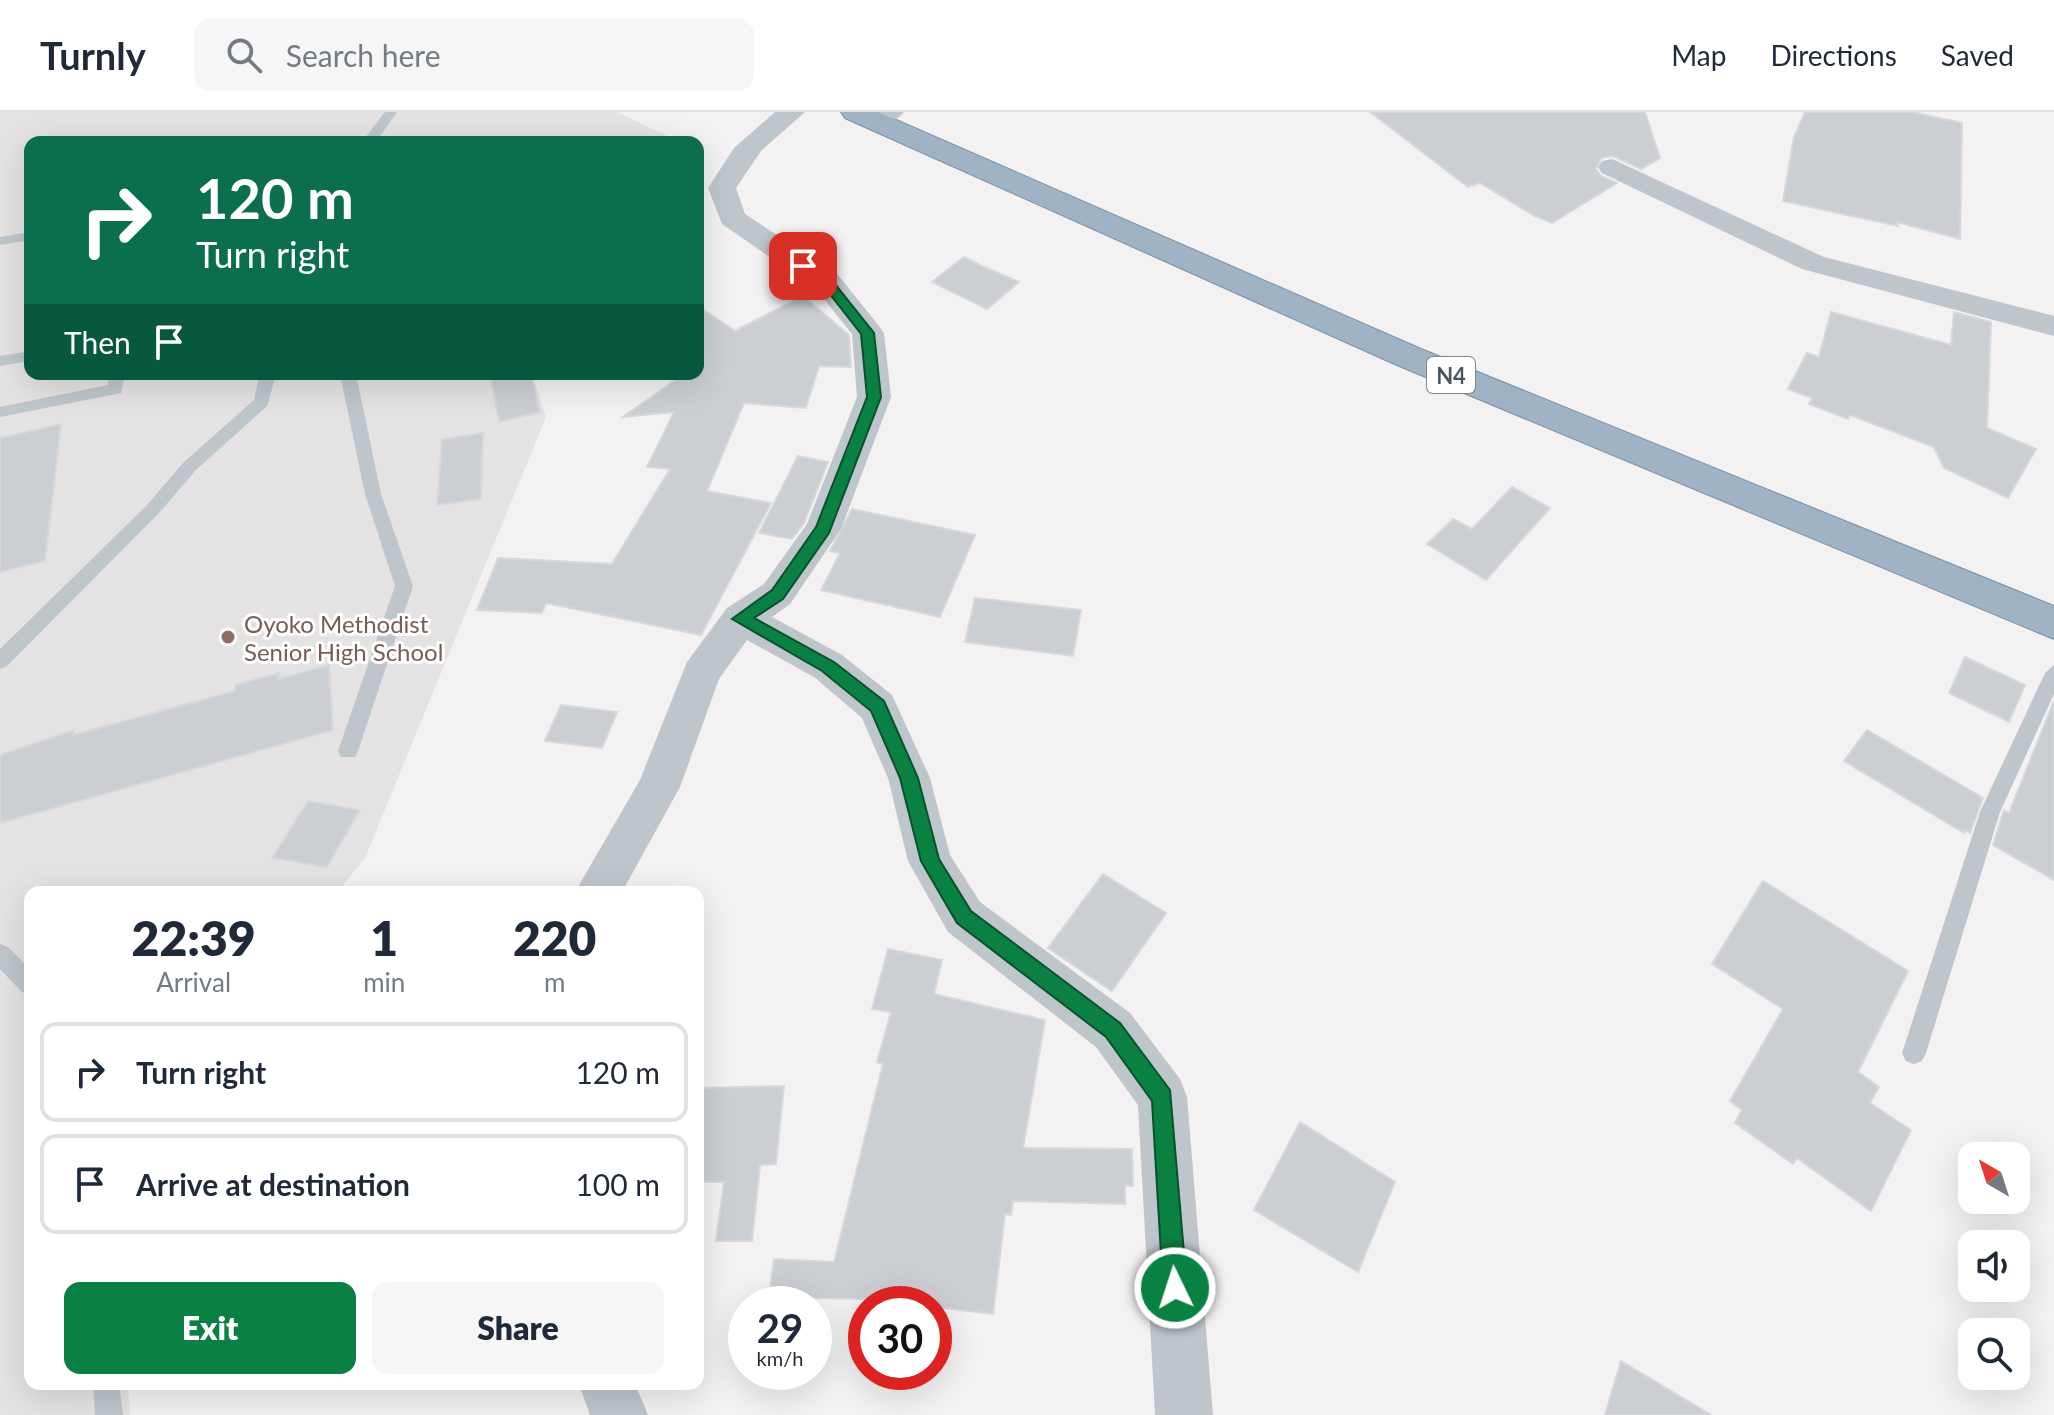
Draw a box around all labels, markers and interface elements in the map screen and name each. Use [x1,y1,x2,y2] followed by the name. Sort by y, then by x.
[194,19,754,91] search box
[40,32,146,78] text: Turnly
[222,33,266,77] icon: search
[286,37,441,73] text: Search here
[1671,38,1726,72] text: Map
[1770,38,1897,72] text: Directions
[1941,38,2014,72] text: Saved
[196,164,354,231] text: 120 m
[64,168,168,272] icon: right
[196,232,349,276] text: Turn right
[769,232,837,300] pin
[781,244,825,288] icon: arrive
[147,320,191,364] icon: arrive
[64,324,131,360] text: Then
[1427,357,1475,393] road number: N4
[244,609,443,666] place label: Oyoko Methodist Senior High School
[219,628,237,646] marker: Oyoko Methodist Senior High School
[132,909,256,966] text: 22:39
[370,909,398,966] text: 1
[513,909,596,966] text: 220
[156,966,231,998] text: Arrival
[363,966,405,998] text: min
[544,966,565,998] text: m
[68,1050,112,1094] icon: right
[136,1054,266,1090] text: Turn right
[575,1054,660,1090] text: 120 m
[1958,1142,2030,1214] north arrow
[1958,1142,2030,1390] map controls
[68,1162,112,1206] icon: arrive
[136,1166,410,1202] text: Arrive at destination
[575,1166,660,1202] text: 100 m
[1958,1230,2030,1302] button: sound
[1133,1246,1217,1330] position arrow
[64,1282,356,1374] button: Exit
[372,1282,664,1374] button: Share
[848,1286,952,1390] speed limit sign: 30
[757,1304,803,1352] text: 29
[1958,1318,2030,1390] button: search
[757,1346,803,1370] text: km/h

